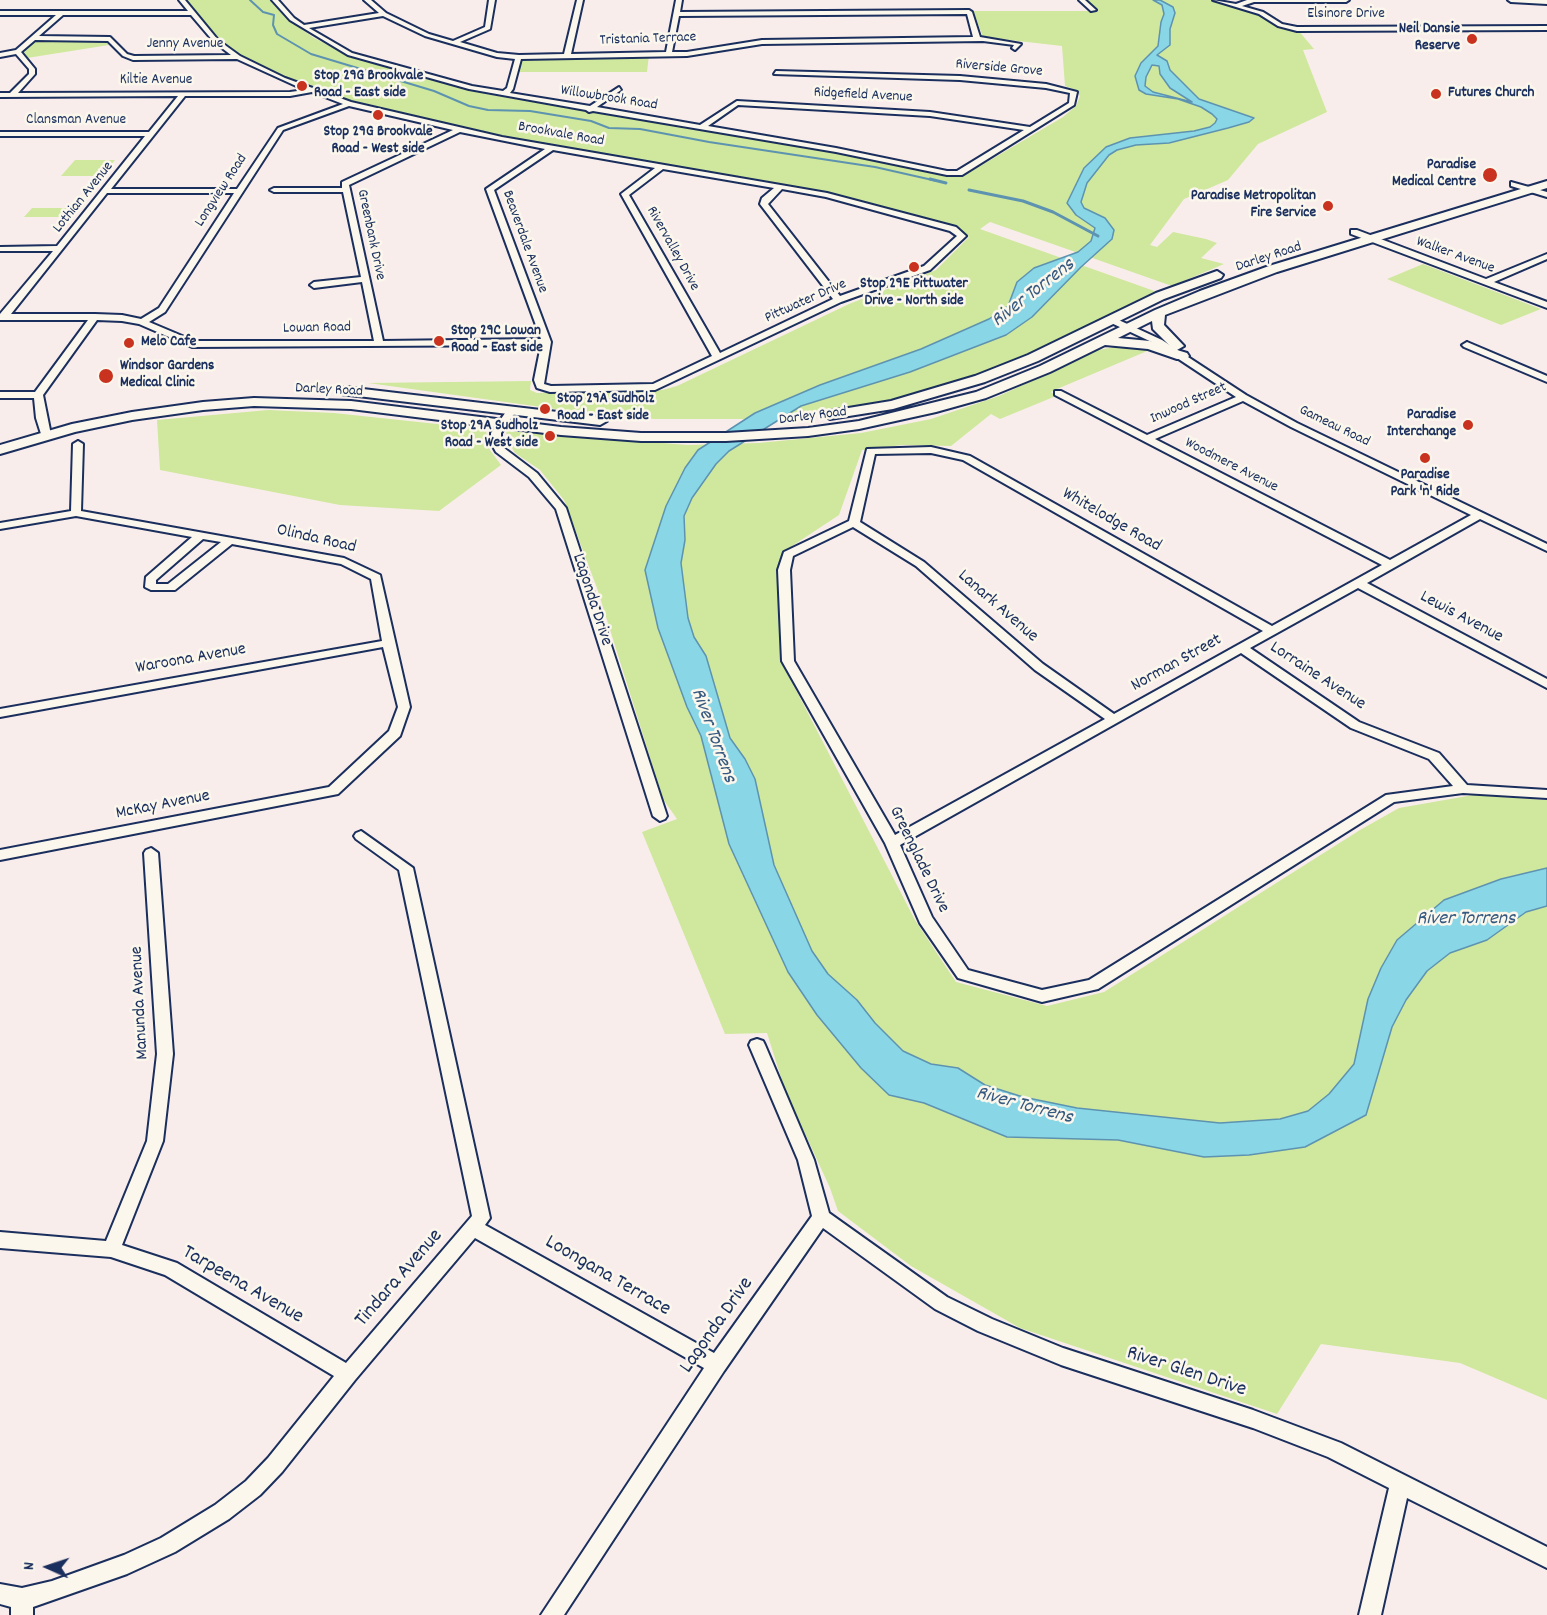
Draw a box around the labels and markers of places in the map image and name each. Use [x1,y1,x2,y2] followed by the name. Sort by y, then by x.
[1399,21,1460,56] place label: Neil Dansie Reserve
[1465,32,1479,46] marker: Neil Dansie Reserve
[314,68,423,103] place label: Stop 29G Brookvale Road - East side
[295,79,309,93] marker: Stop 29G Brookvale Road - East side
[1448,85,1534,103] place label: Futures Church
[1429,87,1443,101] marker: Futures Church
[371,108,385,122] marker: Stop 29G Brookvale Road - West side
[323,124,433,159] place label: Stop 29G Brookvale Road - West side
[1392,157,1476,192] place label: Paradise Medical Centre
[1481,166,1499,184] marker: Paradise Medical Centre
[1191,188,1316,223] place label: Paradise Metropolitan Fire Service
[1321,199,1335,213] marker: Paradise Metropolitan Fire Service
[907,260,921,274] marker: Stop 29E Pittwater Drive - North side
[860,276,968,311] place label: Stop 29E Pittwater Drive - North side
[451,323,543,358] place label: Stop 29C Lowan Road - East side
[141,334,196,352] place label: Melo Cafe
[432,334,446,348] marker: Stop 29C Lowan Road - East side
[122,336,136,350] marker: Melo Cafe
[120,358,214,393] place label: Windsor Gardens Medical Clinic
[97,367,115,385] marker: Windsor Gardens Medical Clinic
[557,391,654,426] place label: Stop 29A Sudholz Road - East side
[538,402,552,416] marker: Stop 29A Sudholz Road - East side
[1387,407,1456,442] place label: Paradise Interchange
[441,418,538,453] place label: Stop 29A Sudholz Road - West side
[1461,418,1475,432] marker: Paradise Interchange
[543,429,557,443] marker: Stop 29A Sudholz Road - West side
[1418,451,1432,465] marker: Paradise Park 'n' Ride
[1391,467,1459,502] place label: Paradise Park 'n' Ride

